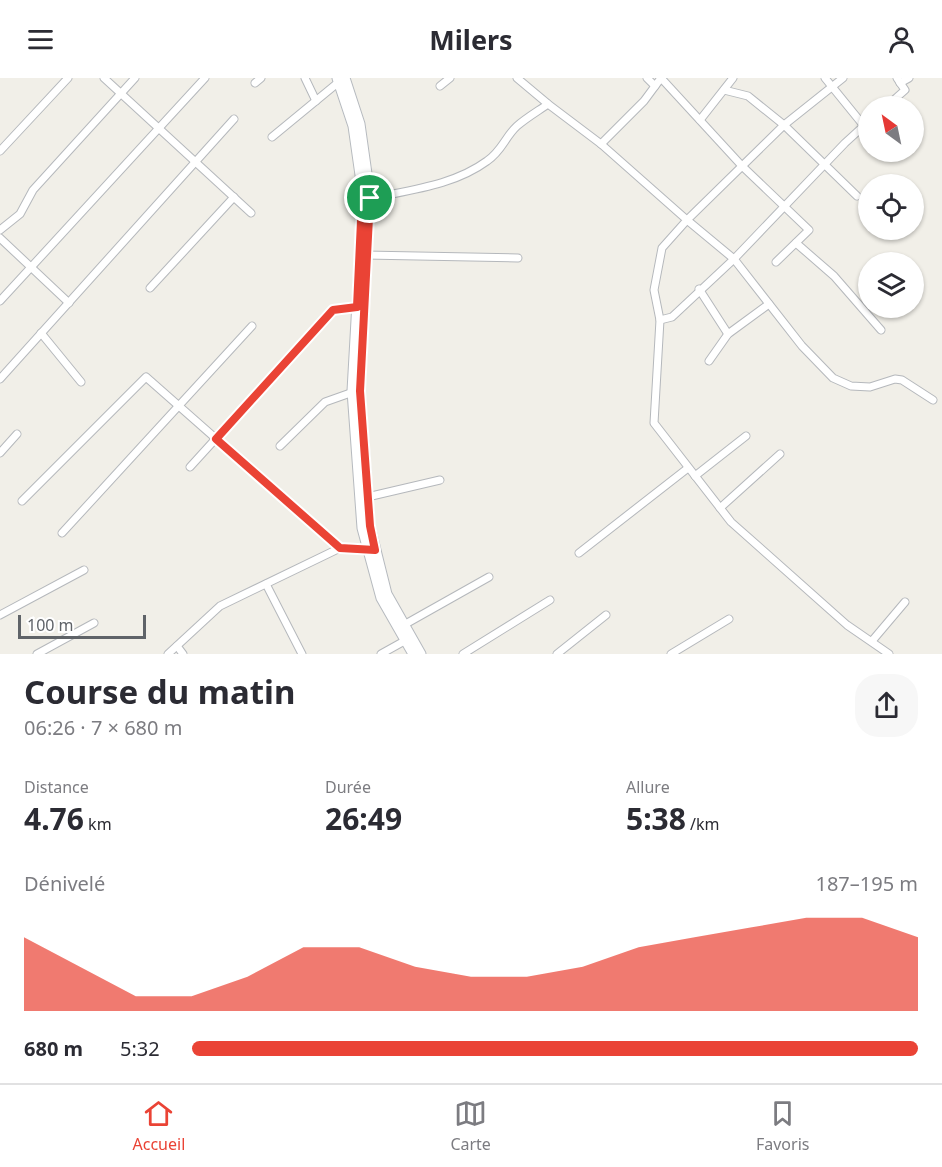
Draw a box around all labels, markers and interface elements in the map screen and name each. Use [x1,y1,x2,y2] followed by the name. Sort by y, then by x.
[429,21,513,58] text: Milers
[24,23,57,56] icon: menu
[885,23,918,56] icon: person
[858,96,924,162] north arrow
[858,96,924,318] map controls
[344,172,395,223] pin
[858,174,924,240] button: locate
[353,181,386,214] icon: arrive
[858,252,924,318] button: layers
[18,612,146,640] scale bar
[27,614,74,636] text: 100 m
[24,669,295,714] text: Course du matin
[855,674,918,737] button: share
[24,714,182,741] text: 06:26 · 7 × 680 m
[24,776,89,798] text: Distance
[325,776,371,798] text: Durée
[626,776,670,798] text: Allure
[24,798,84,839] text: 4.76
[325,798,402,839] text: 26:49
[626,798,686,839] text: 5:38
[84,813,112,835] text: km
[686,813,720,835] text: /km
[24,870,105,897] text: Dénivelé
[815,870,918,897] text: 187–195 m
[24,1035,83,1062] text: 680 m
[120,1035,160,1062] text: 5:32
[133,1097,185,1155] tab: Accueil
[450,1097,491,1155] tab: Carte
[756,1097,809,1155] tab: Favoris

